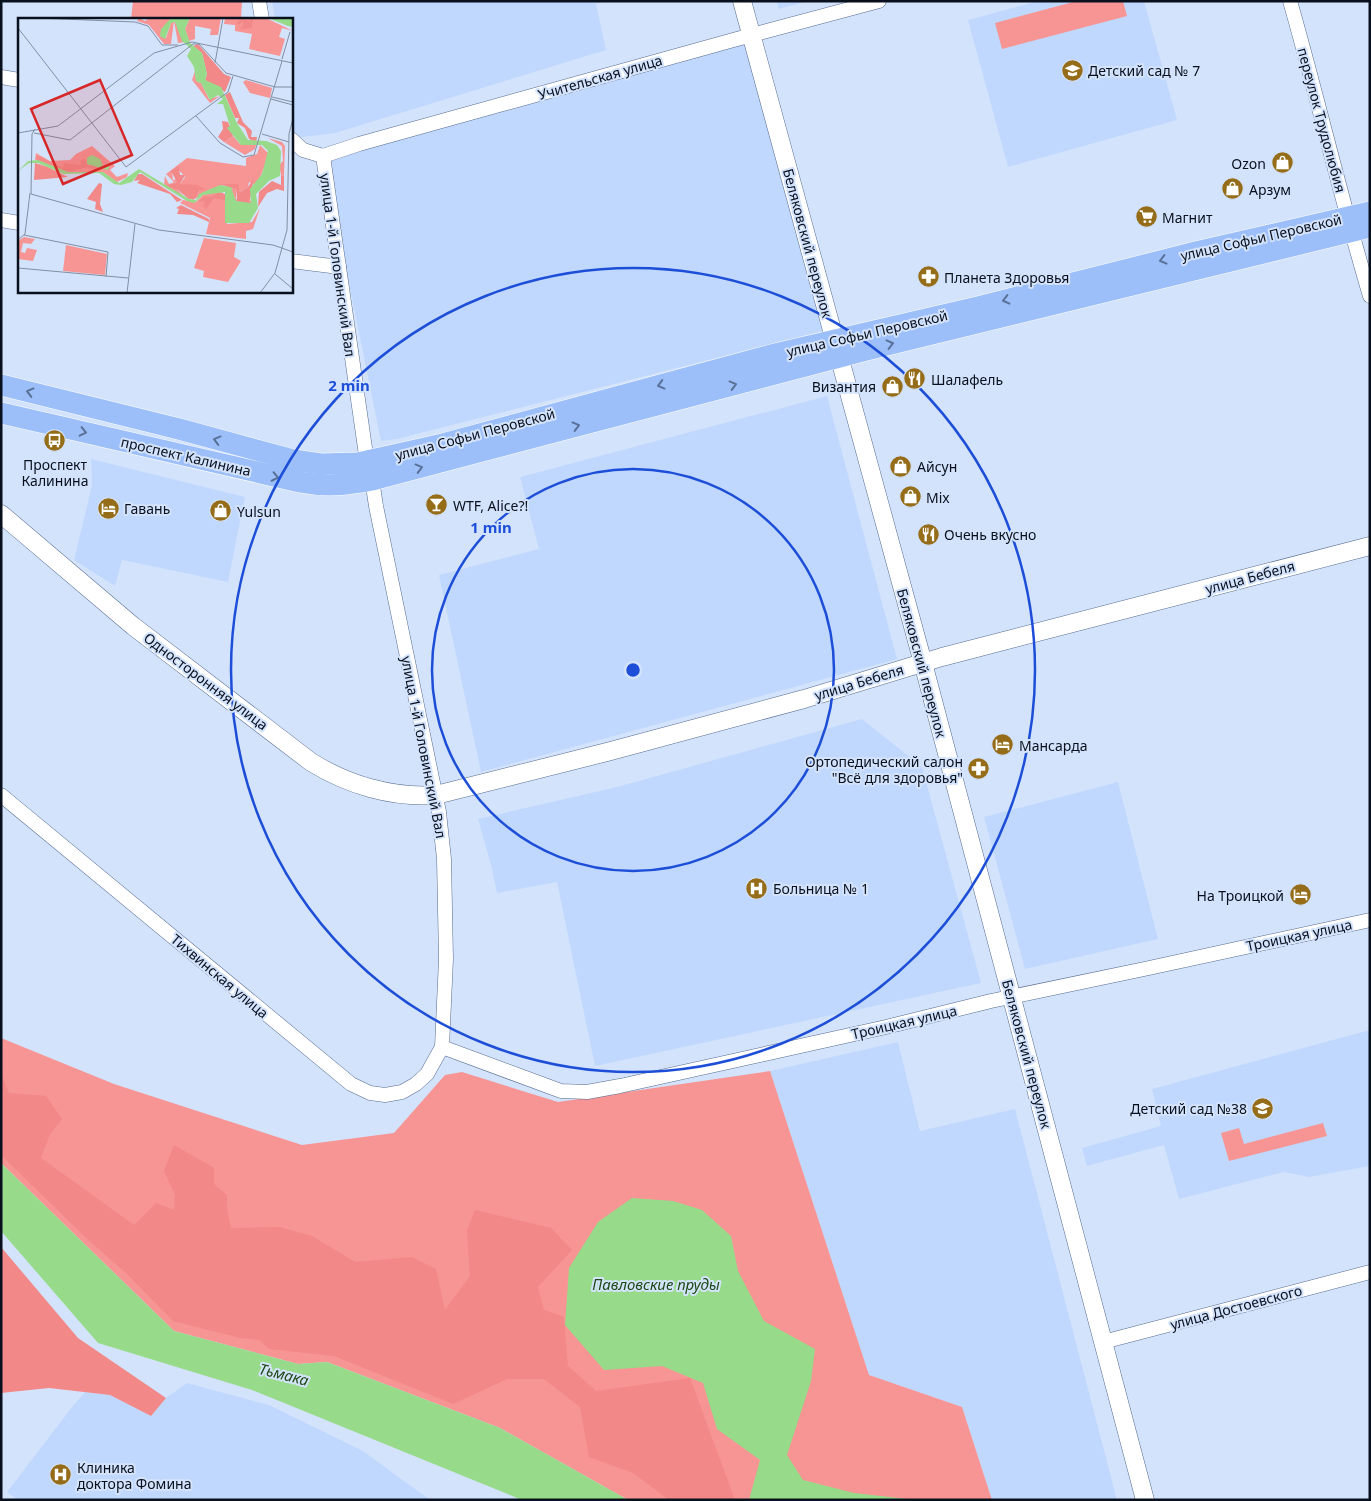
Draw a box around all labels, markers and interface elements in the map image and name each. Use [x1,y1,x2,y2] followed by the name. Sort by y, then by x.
[18,18,292,292] inset map
[1294,45,1350,195] street label: переулок Трудолюбия
[536,50,664,104] street label: Учительская улица
[1060,58,1084,82] school or university icon: Детский сад № 7
[1088,61,1200,80] place label: Детский сад № 7
[1270,151,1294,175] shop icon: Ozon
[1231,154,1266,173] place label: Ozon
[779,166,837,320] street label: Беляковский переулок
[316,172,360,358] street label: улица 1-й Головинский Вал
[1221,177,1245,201] shop icon: Арзум
[1249,180,1291,199] place label: Арзум
[1134,205,1158,229] supermarket icon: Магнит
[1162,208,1213,227] place label: Магнит
[1179,209,1343,265] street label: улица Софьи Перовской
[1159,254,1168,265] one-way arrow
[916,265,940,289] pharmacy icon: Планета Здоровья
[944,268,1069,287] place label: Планета Здоровья
[1001,294,1010,305] one-way arrow
[785,305,949,361] street label: улица Софьи Перовской
[886,339,895,350] one-way arrow
[903,367,927,391] restaurant icon: Шалафель
[931,370,1003,389] place label: Шалафель
[880,374,904,398] shop icon: Византия
[328,375,370,395] text: 2 min
[812,377,876,396] place label: Византия
[657,379,665,389] one-way arrow
[729,380,737,390] one-way arrow
[25,387,34,398] one-way arrow
[393,404,557,464] street label: улица Софьи Перовской
[572,421,580,432] one-way arrow
[78,426,87,437] one-way arrow
[43,429,67,453] bus stop icon: Проспект Калинина
[119,432,253,480] street label: проспект Калинина
[213,435,221,445] one-way arrow
[889,454,913,478] shop icon: Айсун
[22,455,88,490] place label: Проспект Калинина
[917,457,957,476] place label: Айсун
[414,463,423,474] one-way arrow
[271,471,280,482] one-way arrow
[898,485,922,509] shop icon: Mix
[926,488,950,507] place label: Mix
[425,493,449,517] bar icon: WTF, Alice?!
[96,496,120,520] hotel icon: Гавань
[453,496,528,515] place label: WTF, Alice?!
[124,499,170,518] place label: Гавань
[209,499,233,523] shop icon: Yulsun
[237,502,281,521] place label: Yulsun
[470,517,512,537] text: 1 min
[916,522,940,546] restaurant icon: Очень вкусно
[944,525,1036,544] place label: Очень вкусно
[1203,556,1297,598] street label: улица Бебеля
[893,586,951,740] street label: Беляковский переулок
[140,628,272,734] street label: Односторонняя улица
[397,654,451,840] street label: улица 1-й Головинский Вал
[812,659,906,705] street label: улица Бебеля
[624,661,642,679] centre of rings
[991,733,1015,757] hotel icon: Мансарда
[1019,736,1087,755] place label: Мансарда
[805,752,963,787] place label: Ортопедический салон "Всё для здоровья"
[967,757,991,781] pharmacy icon: Ортопедический салон "Всё для здоровья"
[745,876,769,900] hospital icon: Больница № 1
[773,879,869,898] place label: Больница № 1
[1288,883,1312,907] hotel icon: На Троицкой
[1197,886,1284,905] place label: На Троицкой
[1244,914,1354,956] street label: Троицкая улица
[167,930,273,1022] street label: Тихвинская улица
[998,977,1056,1131] street label: Беляковский переулок
[849,1001,959,1043] street label: Троицкая улица
[1251,1096,1275,1120] school or university icon: Детский сад №38
[1130,1099,1247,1118] place label: Детский сад №38
[592,1274,720,1294] water label: Павловские пруды
[1168,1280,1304,1334] street label: улица Достоевского
[257,1358,311,1390] water label: Тьмака
[77,1458,191,1493] place label: Клиника доктора Фомина
[49,1463,73,1487] hospital icon: Клиника доктора Фомина

